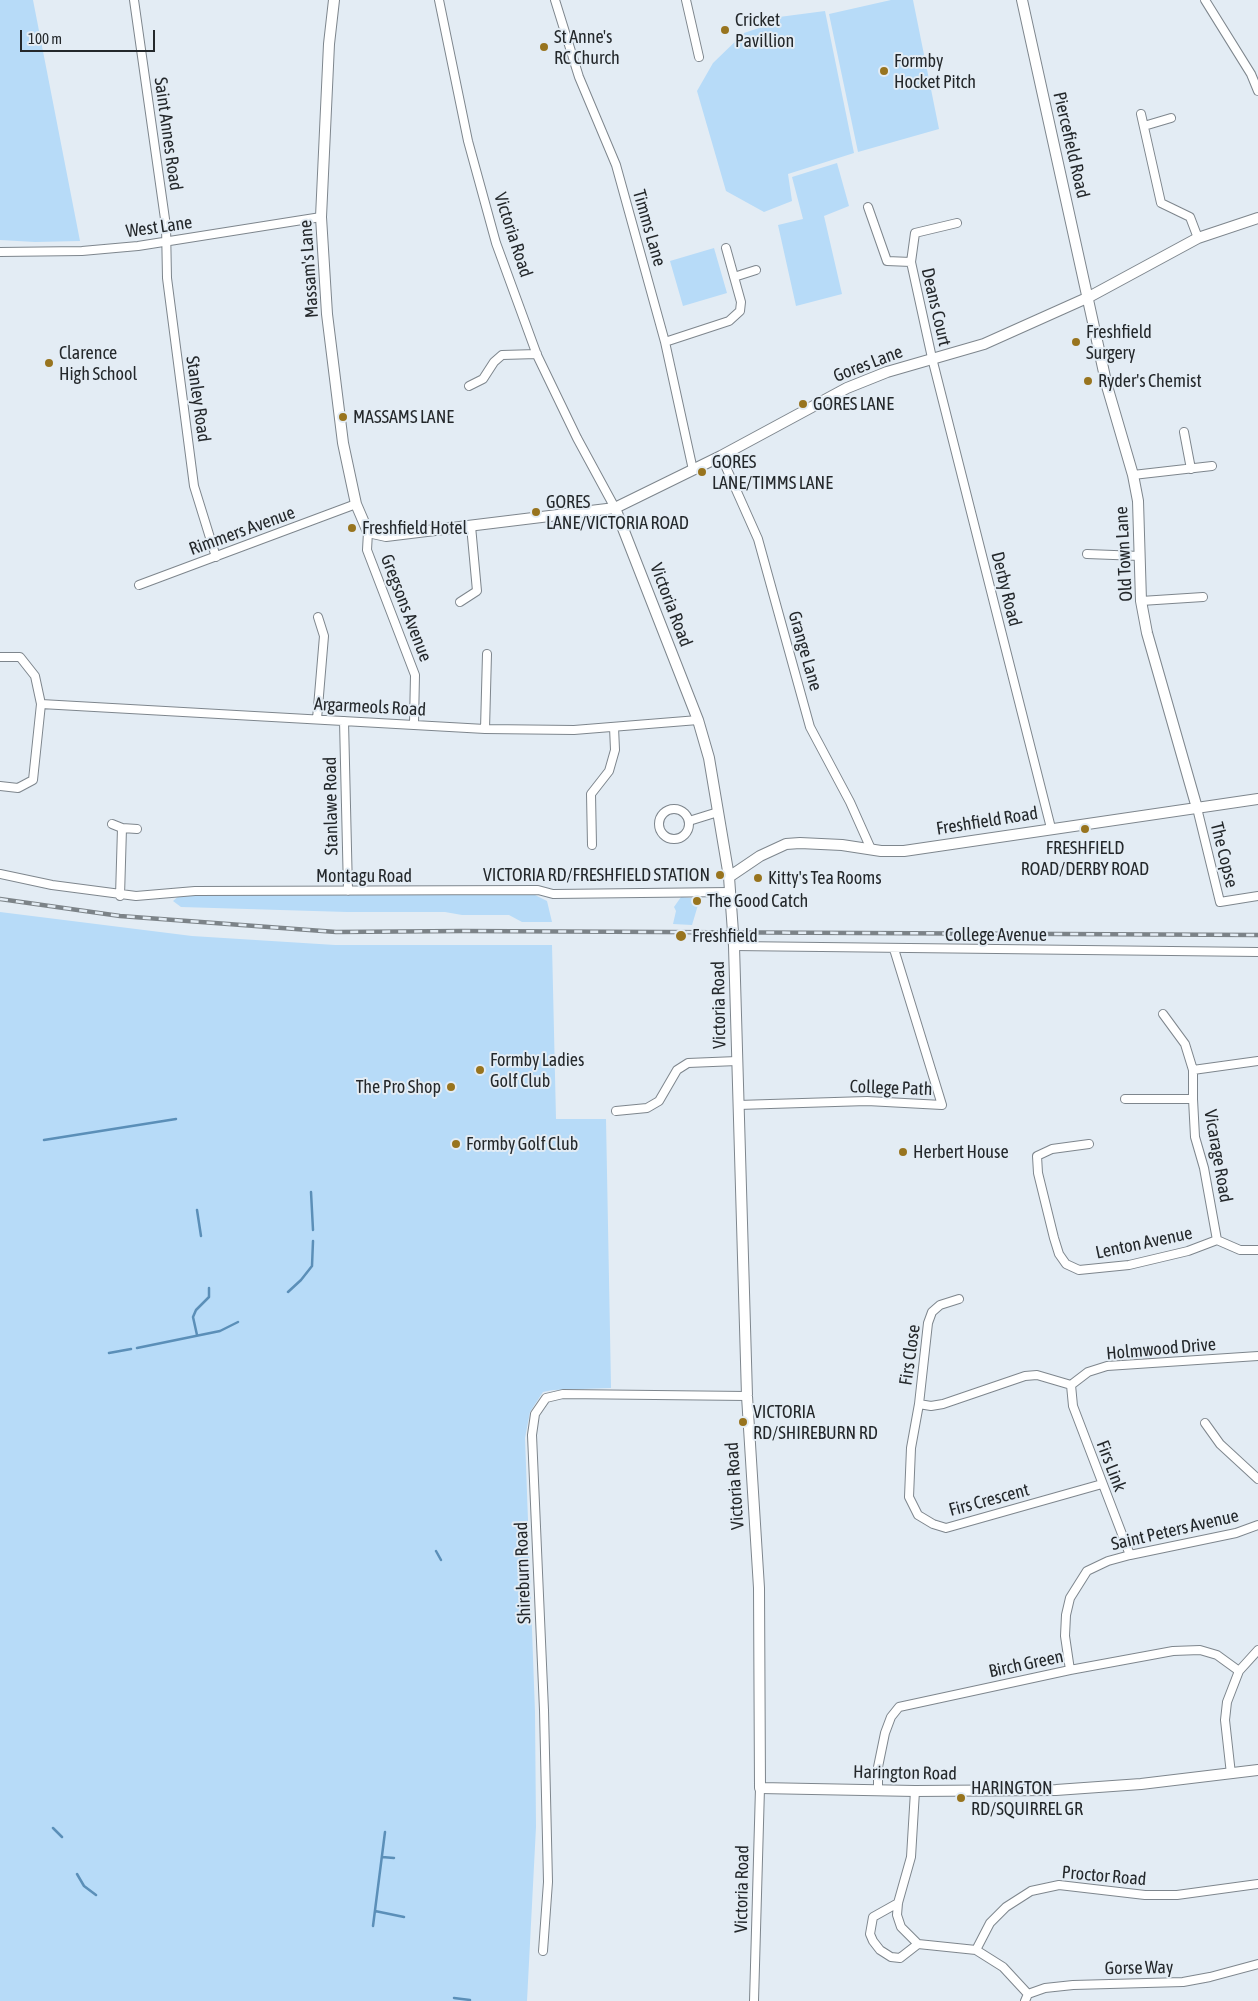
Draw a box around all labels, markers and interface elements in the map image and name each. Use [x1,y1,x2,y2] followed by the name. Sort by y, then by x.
[735,9,794,52] place label: Cricket Pavillion
[22,20,158,52] scale bar
[719,24,731,36] marker: Cricket Pavillion
[554,26,620,68] place label: St Anne's RC Church
[28,30,62,47] text: 100 m
[538,41,550,53] marker: St Anne's RC Church
[894,50,976,92] place label: Formby Hocket Pitch
[878,65,890,77] marker: Formby Hocket Pitch
[149,76,187,192] street label: Saint Annes Road
[1048,90,1094,200] street label: Piercefield Road
[628,187,670,269] street label: Timms Lane
[489,190,537,280] street label: Victoria Road
[124,212,194,242] street label: West Lane
[295,219,323,319] street label: Massam's Lane
[917,266,955,348] street label: Deans Court
[1086,321,1152,364] place label: Freshfield Surgery
[1070,336,1082,348] marker: Freshfield Surgery
[830,341,906,387] street label: Gores Lane
[59,342,137,384] place label: Clarence High School
[181,355,215,443] street label: Stanley Road
[43,357,55,369] marker: Clarence High School
[1098,370,1202,392] place label: Ryder's Chemist
[1082,375,1094,387] marker: Ryder's Chemist
[813,393,894,415] place label: GORES LANE
[797,398,809,410] marker: GORES LANE
[353,406,454,428] place label: MASSAMS LANE
[337,411,349,423] marker: MASSAMS LANE
[712,451,833,494] place label: GORES LANE/TIMMS LANE
[696,466,708,478] marker: GORES LANE/TIMMS LANE
[546,491,689,534] place label: GORES LANE/VICTORIA ROAD
[186,502,298,560] street label: Rimmers Avenue
[530,506,542,518] marker: GORES LANE/VICTORIA ROAD
[1111,506,1137,602] street label: Old Town Lane
[362,517,467,539] place label: Freshfield Hotel
[346,522,358,534] marker: Freshfield Hotel
[986,549,1026,629] street label: Derby Road
[376,551,436,665] street label: Gregsons Avenue
[645,560,697,650] street label: Victoria Road
[783,609,827,693] street label: Grange Lane
[313,693,427,721] street label: Argarmeols Road
[319,757,343,855] street label: Stanlawe Road
[935,802,1039,840] street label: Freshfield Road
[1205,820,1243,890] street label: The Copse
[1079,823,1091,835] marker: FRESHFIELD ROAD/DERBY ROAD
[1021,837,1149,880] place label: FRESHFIELD ROAD/DERBY ROAD
[483,864,710,886] place label: VICTORIA RD/FRESHFIELD STATION
[316,865,412,887] street label: Montagu Road
[768,867,882,889] place label: Kitty's Tea Rooms
[714,869,726,881] marker: VICTORIA RD/FRESHFIELD STATION
[752,872,764,884] marker: Kitty's Tea Rooms
[707,890,808,912] place label: The Good Catch
[691,895,703,907] marker: The Good Catch
[945,924,1047,946] street label: College Avenue
[692,925,758,947] place label: Freshfield
[674,929,688,943] marker: Freshfield
[707,961,731,1049] street label: Victoria Road
[490,1049,584,1092] place label: Formby Ladies Golf Club
[474,1064,486,1076] marker: Formby Ladies Golf Club
[356,1076,441,1098] place label: The Pro Shop
[849,1076,933,1100] street label: College Path
[445,1081,457,1093] marker: The Pro Shop
[1199,1108,1237,1204] street label: Vicarage Road
[466,1133,578,1155] place label: Formby Golf Club
[450,1138,462,1150] marker: Formby Golf Club
[913,1141,1009,1163] place label: Herbert House
[897,1146,909,1158] marker: Herbert House
[1094,1222,1194,1264] street label: Lenton Avenue
[895,1323,925,1387] street label: Firs Close
[1105,1333,1217,1365] street label: Holmwood Drive
[753,1401,878,1444] place label: VICTORIA RD/SHIREBURN RD
[737,1416,749,1428] marker: VICTORIA RD/SHIREBURN RD
[1091,1437,1131,1495] street label: Firs Link
[721,1441,749,1531] street label: Victoria Road
[947,1479,1031,1521] street label: Firs Crescent
[1109,1505,1241,1555] street label: Saint Peters Avenue
[510,1522,536,1624] street label: Shireburn Road
[987,1646,1065,1682] street label: Birch Green
[853,1761,957,1785] street label: Harington Road
[971,1777,1083,1820] place label: HARINGTON RD/SQUIRREL GR
[955,1792,967,1804] marker: HARINGTON RD/SQUIRREL GR
[730,1845,754,1933] street label: Victoria Road
[1061,1862,1147,1890] street label: Proctor Road
[1105,1957,1173,1979] street label: Gorse Way

